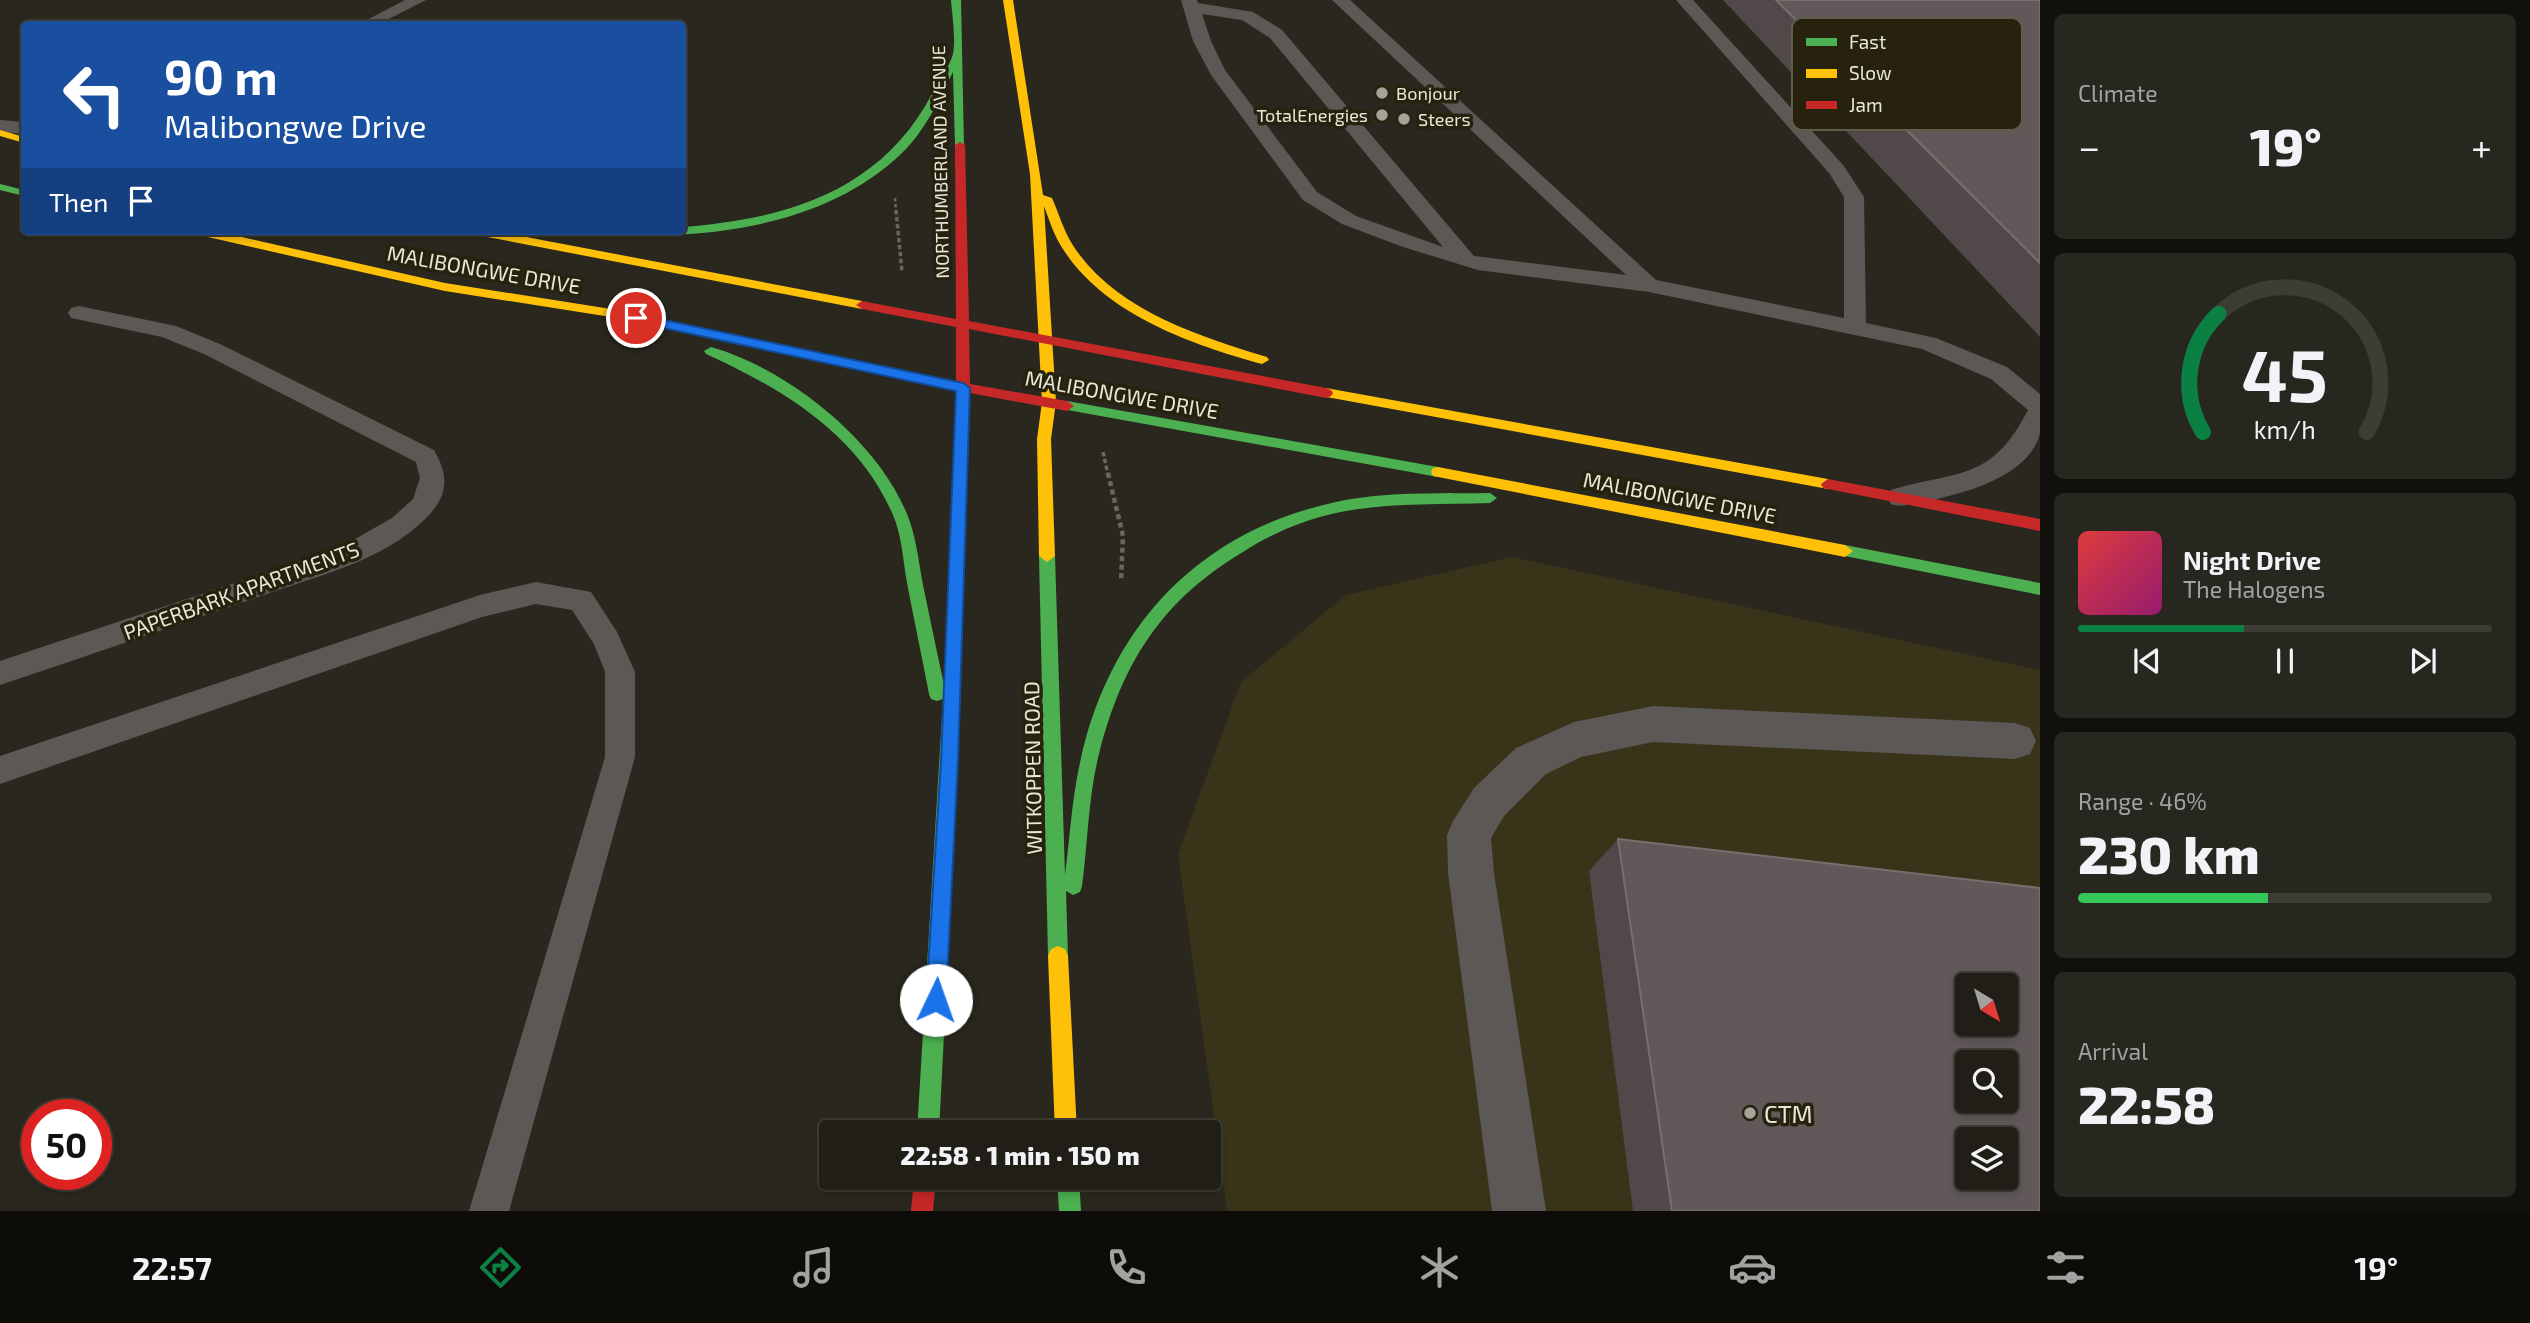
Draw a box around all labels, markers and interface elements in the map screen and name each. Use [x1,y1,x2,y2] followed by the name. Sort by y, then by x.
[1792,18,2022,130] legend
[1849,30,1886,53] text: Fast
[927,45,953,279] street label: NORTHUMBERLAND AVENUE
[164,46,278,105] text: 90 m
[49,49,140,140] icon: left
[1849,61,1892,84] text: Slow
[2078,79,2158,107] text: Climate
[1396,82,1460,104] place label: Bonjour
[1374,85,1390,101] marker: Bonjour
[1849,93,1883,116] text: Jam
[1257,104,1368,126] place label: TotalEnergies
[164,106,427,144] text: Malibongwe Drive
[1374,107,1390,123] marker: TotalEnergies
[1418,108,1471,130] place label: Steers
[1396,111,1412,127] marker: Steers
[2250,114,2322,176] text: 19°
[2078,123,2100,169] text: −
[2471,123,2492,169] text: +
[122,182,160,220] icon: arrive
[49,186,108,217] text: Then
[385,240,583,298] street label: MALIBONGWE DRIVE
[606,288,666,348] pin
[617,299,655,337] icon: arrive
[2242,330,2328,418] text: 45
[1023,365,1221,423] street label: MALIBONGWE DRIVE
[2254,414,2316,444] text: km/h
[1581,466,1779,528] street label: MALIBONGWE DRIVE
[120,536,362,644] street label: PAPERBARK APARTMENTS
[2183,544,2321,575] text: Night Drive
[2183,575,2325,603] text: The Halogens
[2128,642,2166,680] icon: previous
[2266,642,2304,680] icon: pause
[2404,642,2442,680] icon: next
[1018,681,1046,855] street label: WITKOPPEN ROAD
[2078,787,2207,815] text: Range · 46%
[2078,822,2260,884] text: 230 km
[899,963,973,1037] position arrow
[1955,973,2018,1036] north arrow
[1955,973,2018,1190] map controls
[2078,1037,2148,1065] text: Arrival
[1955,1050,2018,1113] button: search
[2078,1072,2215,1134] text: 22:58
[21,1099,112,1190] speed limit sign: 50
[1764,1099,1813,1128] place label: CTM
[1742,1105,1758,1121] marker: CTM
[1955,1127,2018,1190] button: layers
[900,1139,1140,1170] text: 22:58 · 1 min · 150 m
[476,1243,525,1292] icon: directions
[789,1243,838,1292] icon: music
[1102,1243,1151,1292] icon: phone
[1415,1243,1464,1292] icon: climate
[1728,1243,1777,1292] icon: car
[2041,1243,2090,1292] icon: filters
[132,1248,212,1286] text: 22:57
[2354,1248,2398,1286] text: 19°

